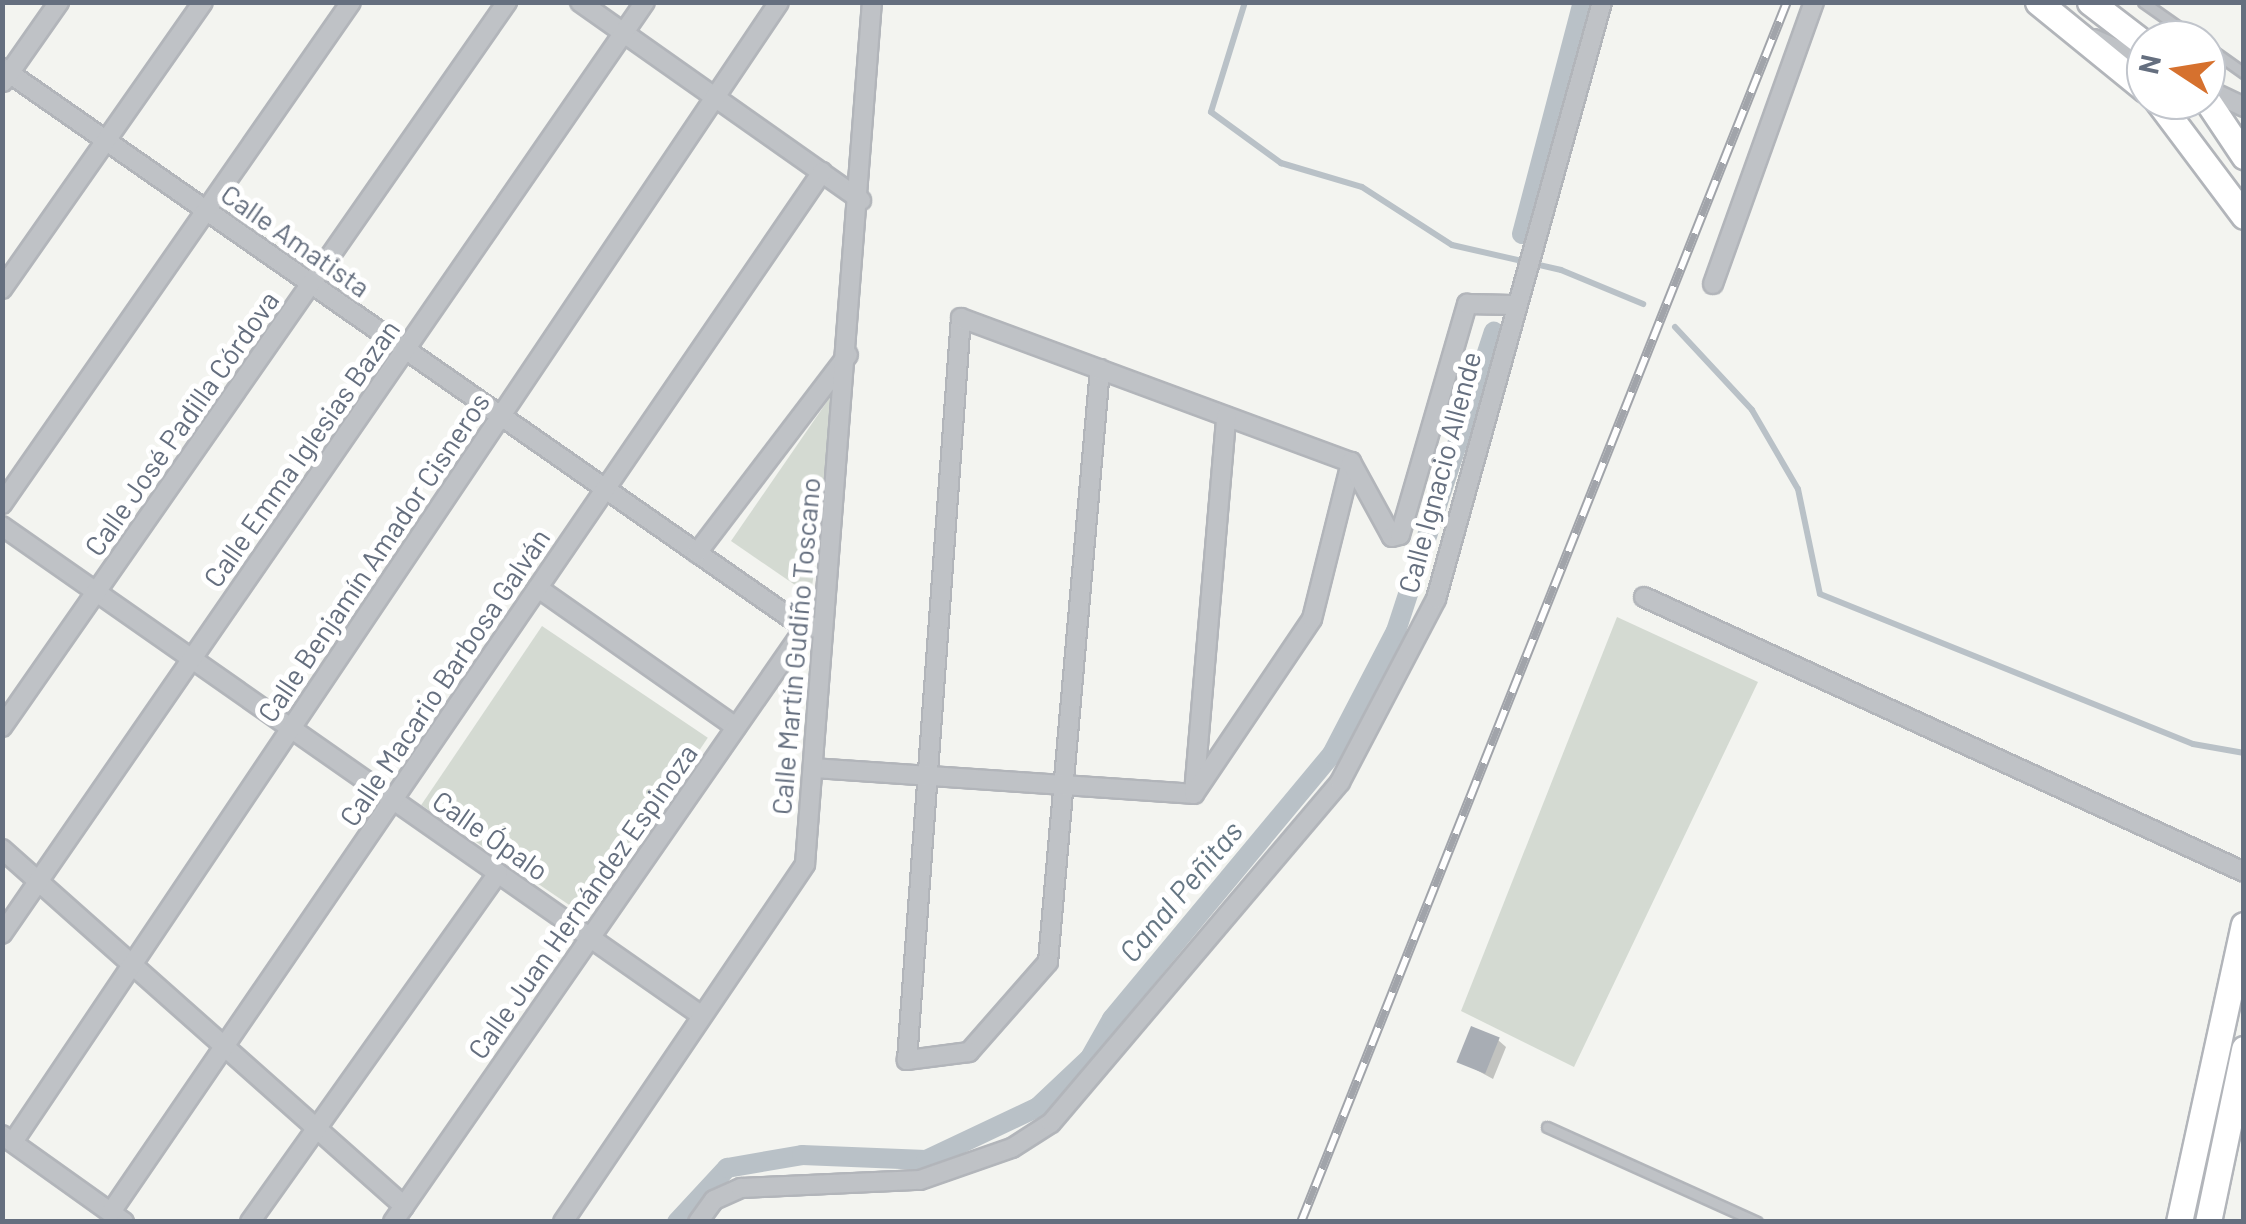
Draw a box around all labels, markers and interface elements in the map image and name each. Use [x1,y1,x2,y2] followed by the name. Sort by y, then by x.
[2126,20,2226,120] north arrow
[2130,52,2167,77] text: N
[215,176,377,304] street label: Calle Amatista
[77,284,285,562] street label: Calle José Padilla Córdova
[196,313,406,593] street label: Calle Emma Iglesias Bazan
[1391,348,1487,596] street label: Calle Ignacio Allende
[250,386,496,728] street label: Calle Benjamín Amador Cisneros
[764,476,826,816] street label: Calle Martín Gudiño Toscano
[332,522,556,832] street label: Calle Macario Barbosa Galván
[460,737,704,1065] street label: Calle Juan Hernández Espinoza
[427,783,555,887] street label: Calle Ópalo
[1111,813,1249,969] water label: Canal Peñitas

